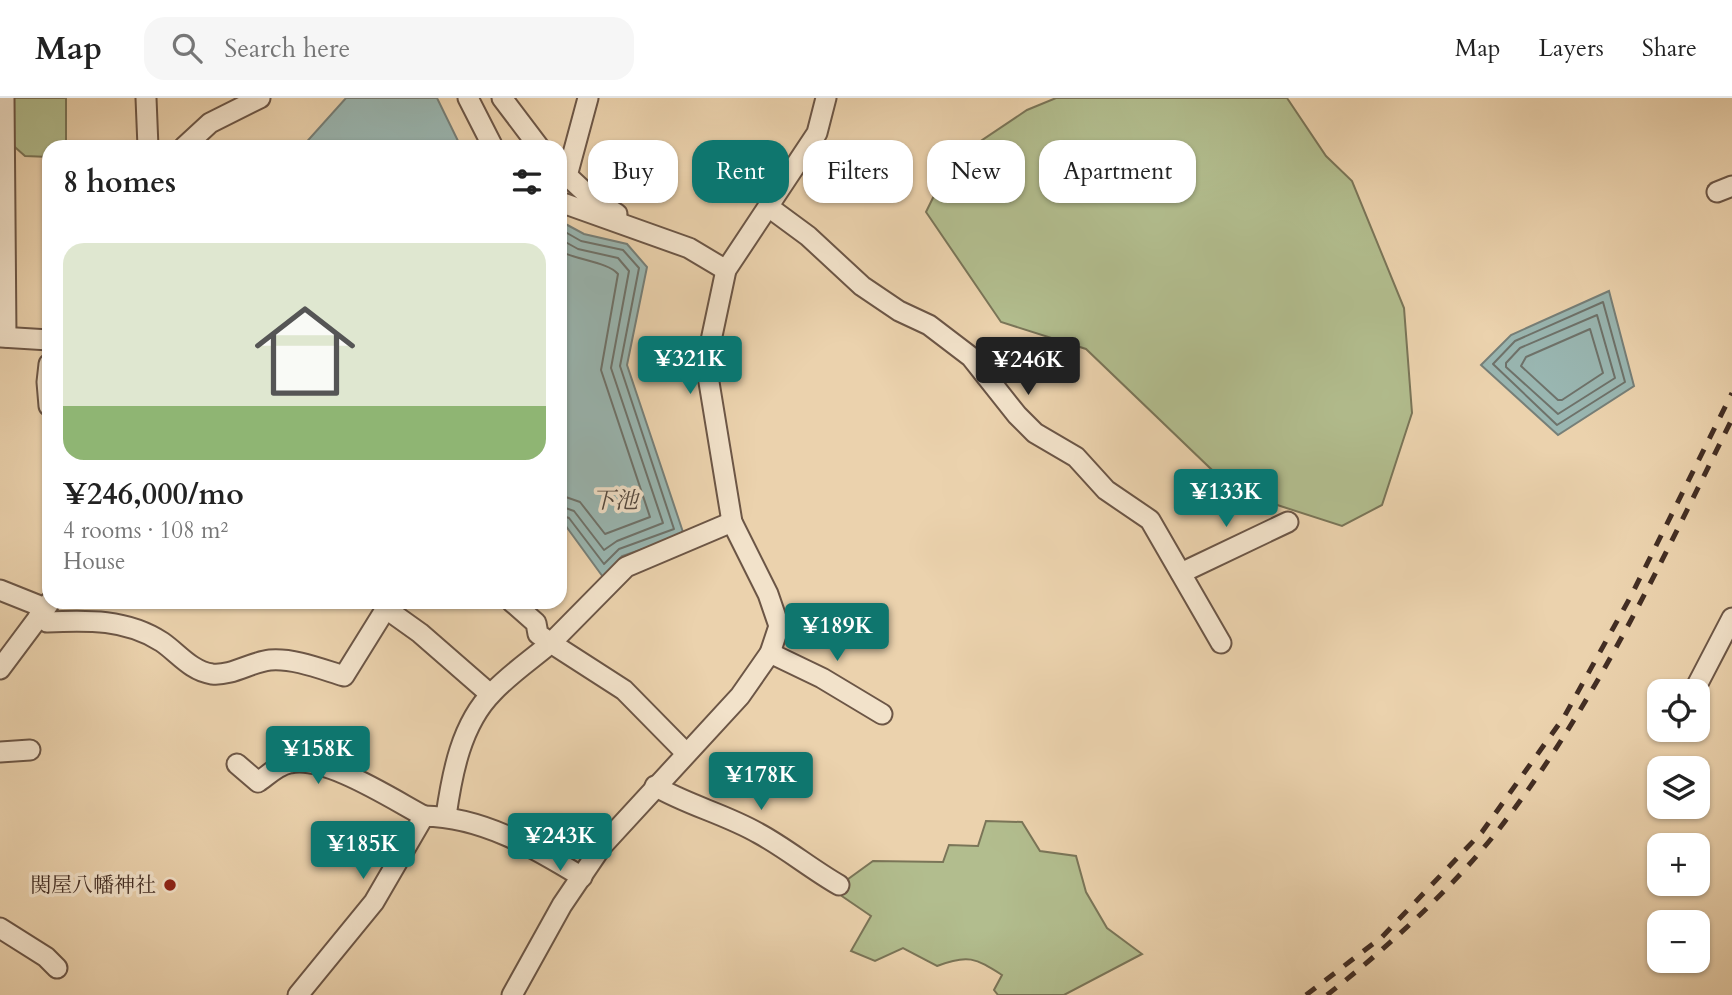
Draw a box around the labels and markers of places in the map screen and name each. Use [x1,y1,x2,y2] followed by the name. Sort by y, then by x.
[641,336,739,396] pin: ¥321K
[979,338,1077,397] pin: ¥246K
[1177,470,1275,529] pin: ¥133K
[788,603,886,663] pin: ¥189K
[269,726,367,786] pin: ¥158K
[712,752,810,812] pin: ¥178K
[511,814,609,873] pin: ¥243K
[314,822,412,881] pin: ¥185K
[30,871,156,900] place label: 関屋八幡神社
[162,877,178,893] marker: 関屋八幡神社

